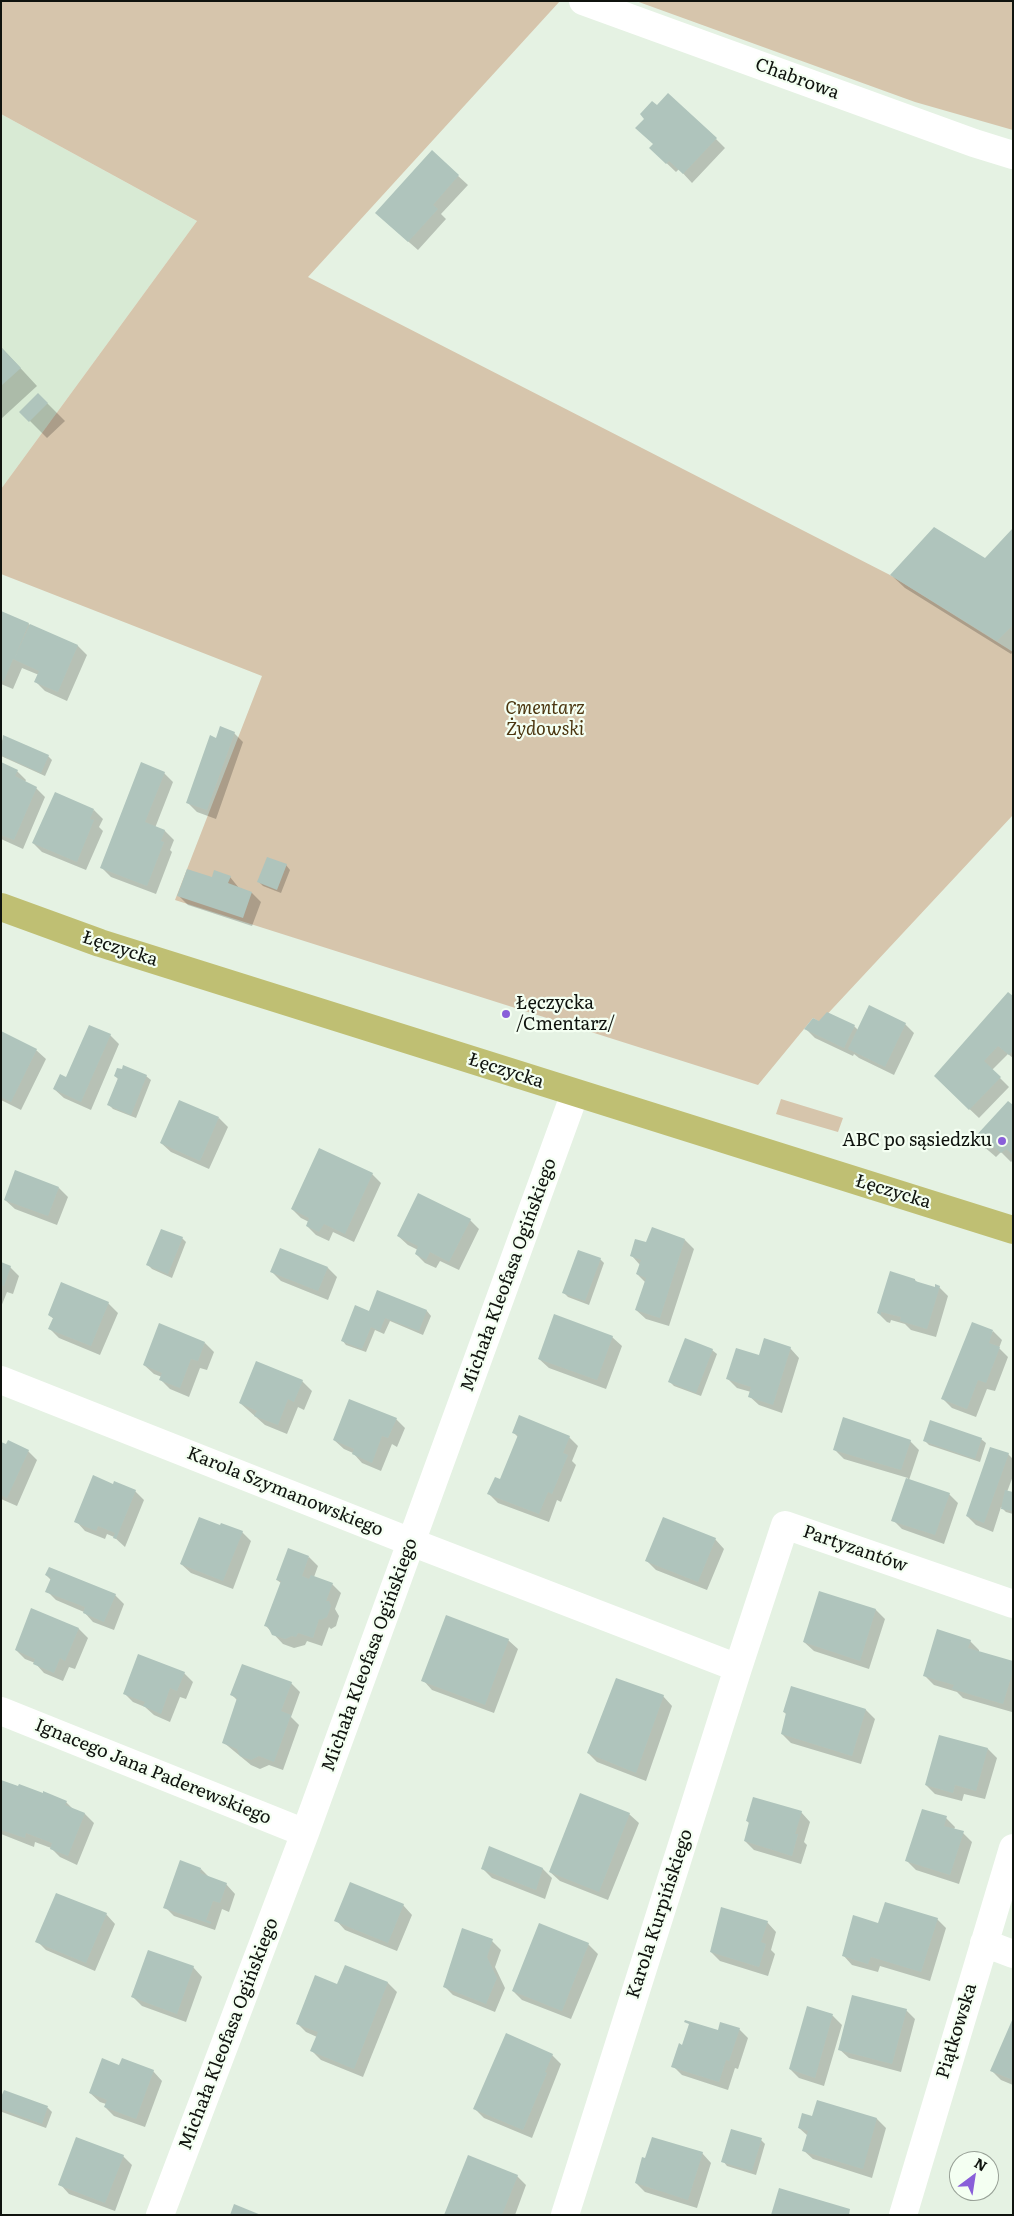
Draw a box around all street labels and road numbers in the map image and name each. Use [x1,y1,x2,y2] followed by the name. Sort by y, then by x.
[752,54,842,104] street label: Chabrowa
[80,927,160,971] street label: Łęczycka
[466,1049,546,1093] street label: Łęczycka
[457,1155,561,1395] street label: Michała Kleofasa Ogińskiego
[853,1170,933,1214] street label: Łęczycka
[184,1443,386,1541] street label: Karola Szymanowskiego
[800,1521,910,1577] street label: Partyzantów
[318,1535,422,1775] street label: Michała Kleofasa Ogińskiego
[32,1715,274,1829] street label: Ignacego Jana Paderewskiego
[622,1827,698,2001] street label: Karola Kurpińskiego
[175,1915,283,2153] street label: Michała Kleofasa Ogińskiego
[932,1981,982,2081] street label: Piątkowska

